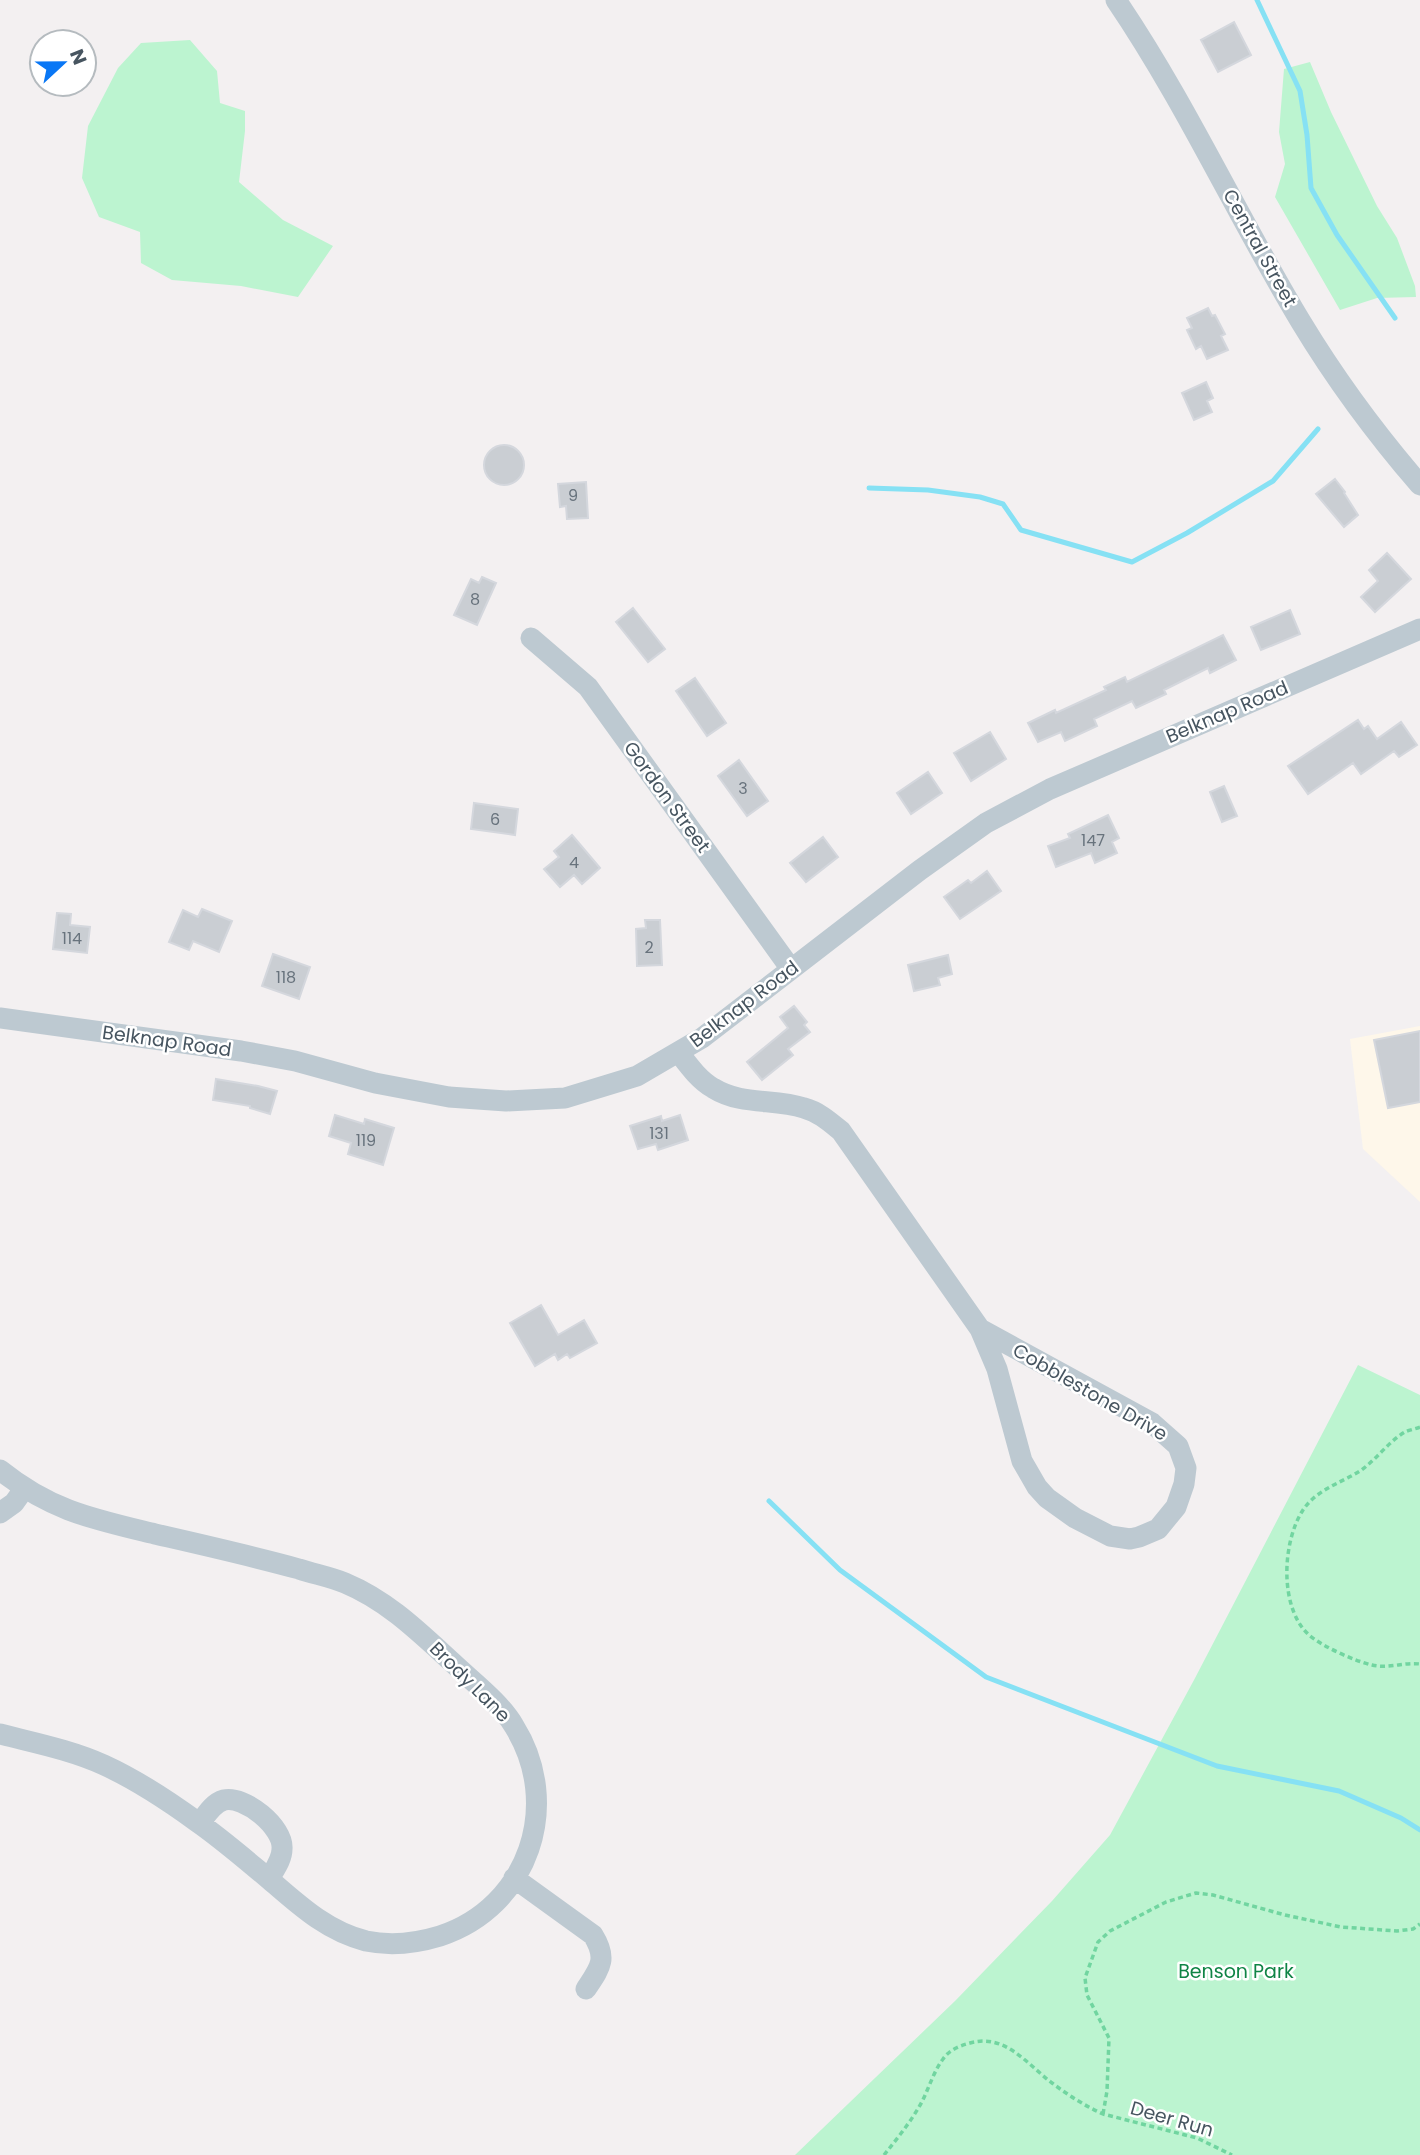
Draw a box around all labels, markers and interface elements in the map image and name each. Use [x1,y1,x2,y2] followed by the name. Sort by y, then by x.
[28,28,98,98] north arrow
[63,45,93,69] text: N
[1216,184,1304,312] street label: Central Street
[568,484,578,507] house number: 9
[470,588,480,611] house number: 8
[1162,674,1292,750] street label: Belknap Road
[617,736,717,858] street label: Gordon Street
[738,777,748,800] house number: 3
[490,808,500,831] house number: 6
[1081,829,1105,852] house number: 147
[569,851,579,874] house number: 4
[62,927,82,950] house number: 114
[644,936,654,959] house number: 2
[684,954,804,1054] street label: Belknap Road
[276,966,296,989] house number: 118
[101,1019,233,1063] street label: Belknap Road
[649,1122,669,1145] house number: 131
[356,1129,376,1152] house number: 119
[1008,1337,1172,1447] street label: Cobblestone Drive
[424,1636,516,1728] street label: Brody Lane
[1178,1958,1294,1985] park label: Benson Park
[1127,2094,1217,2144] street label: Deer Run

